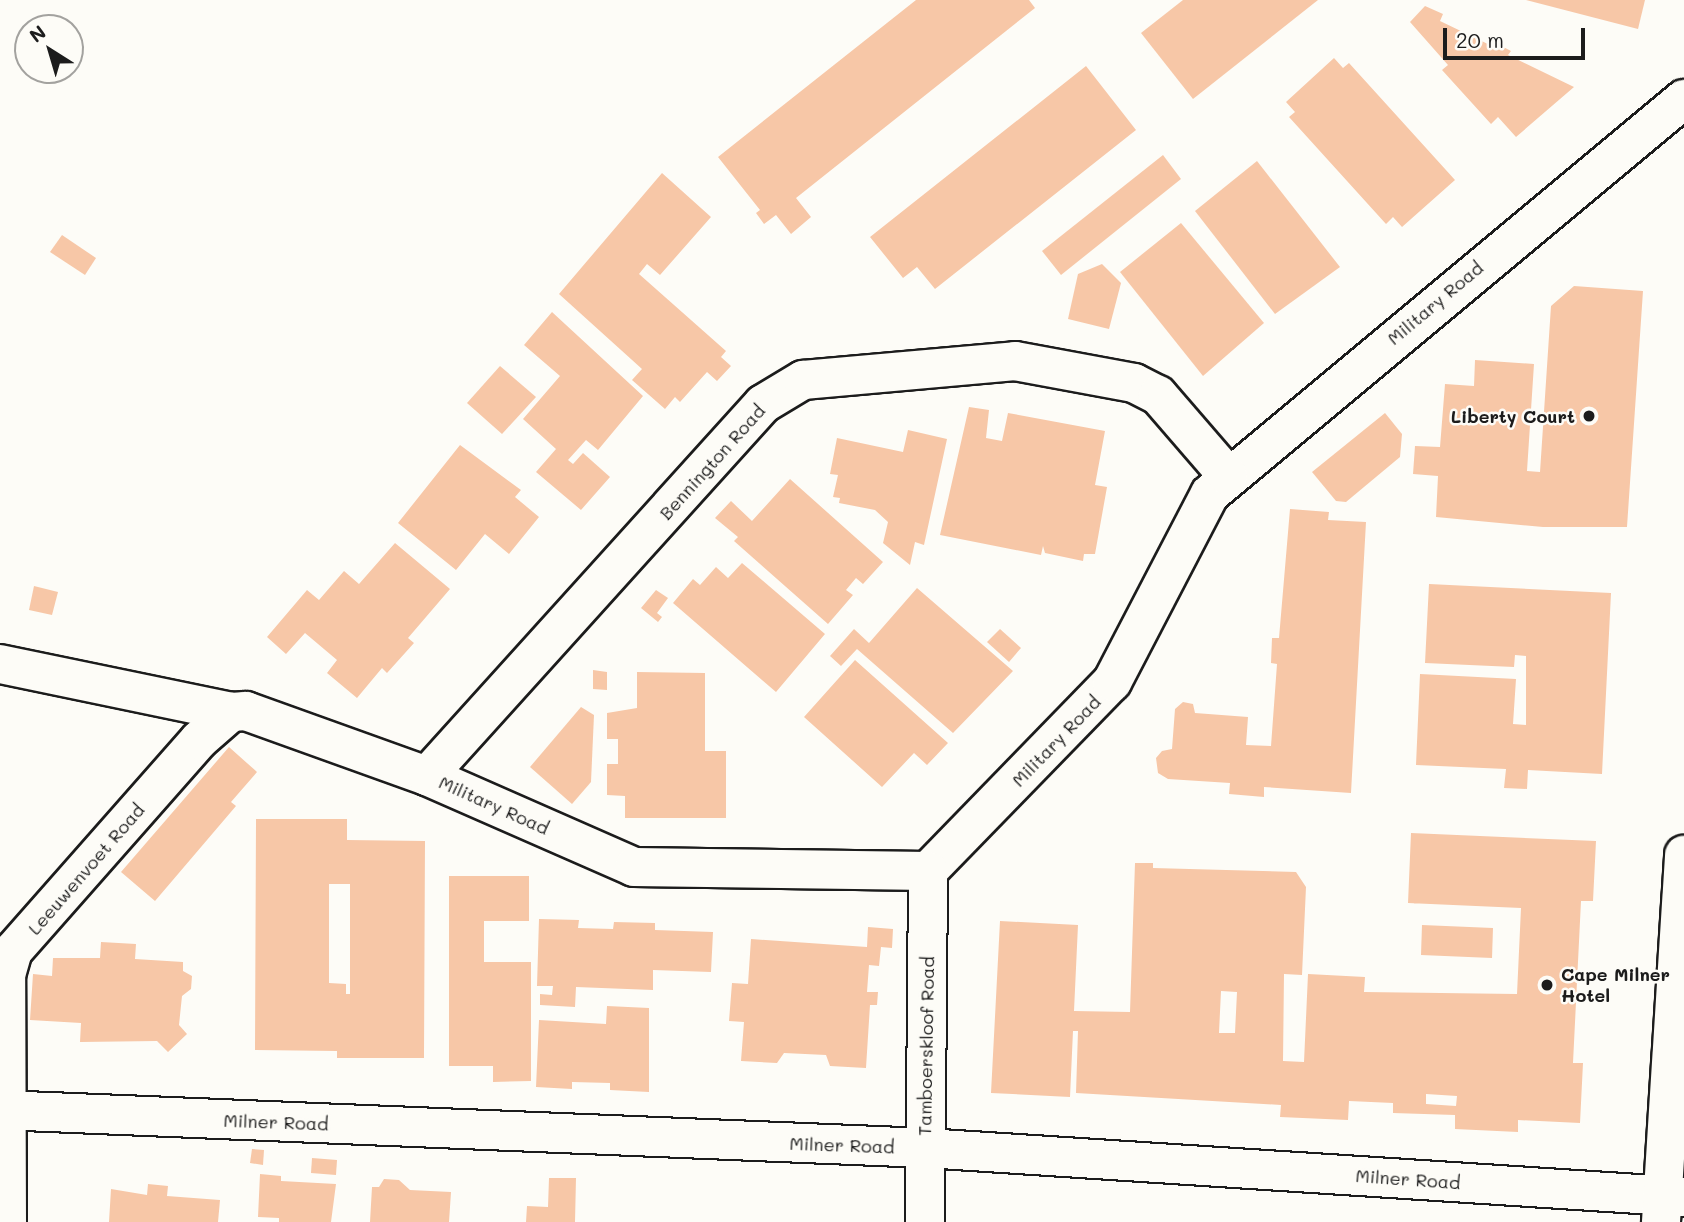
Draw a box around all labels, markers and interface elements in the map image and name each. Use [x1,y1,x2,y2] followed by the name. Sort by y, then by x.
[14,14,84,84] north arrow
[1446,14,1588,58] scale bar
[24,19,51,48] text: N
[1456,26,1504,53] text: 20 m
[1383,257,1487,349] street label: Military Road
[655,400,769,524] street label: Bennington Road
[1451,405,1575,427] place label: Liberty Court
[1581,408,1597,424] marker: Liberty Court
[1007,691,1105,791] street label: Military Road
[436,771,552,839] street label: Military Road
[23,799,149,939] street label: Leeuwenvoet Road
[914,956,938,1136] street label: Tamboerskloof Road
[1561,964,1670,1006] place label: Cape Milner Hotel
[1539,977,1555,993] marker: Cape Milner Hotel
[223,1109,329,1135] street label: Milner Road
[789,1132,895,1158] street label: Milner Road
[1355,1165,1461,1193] street label: Milner Road

